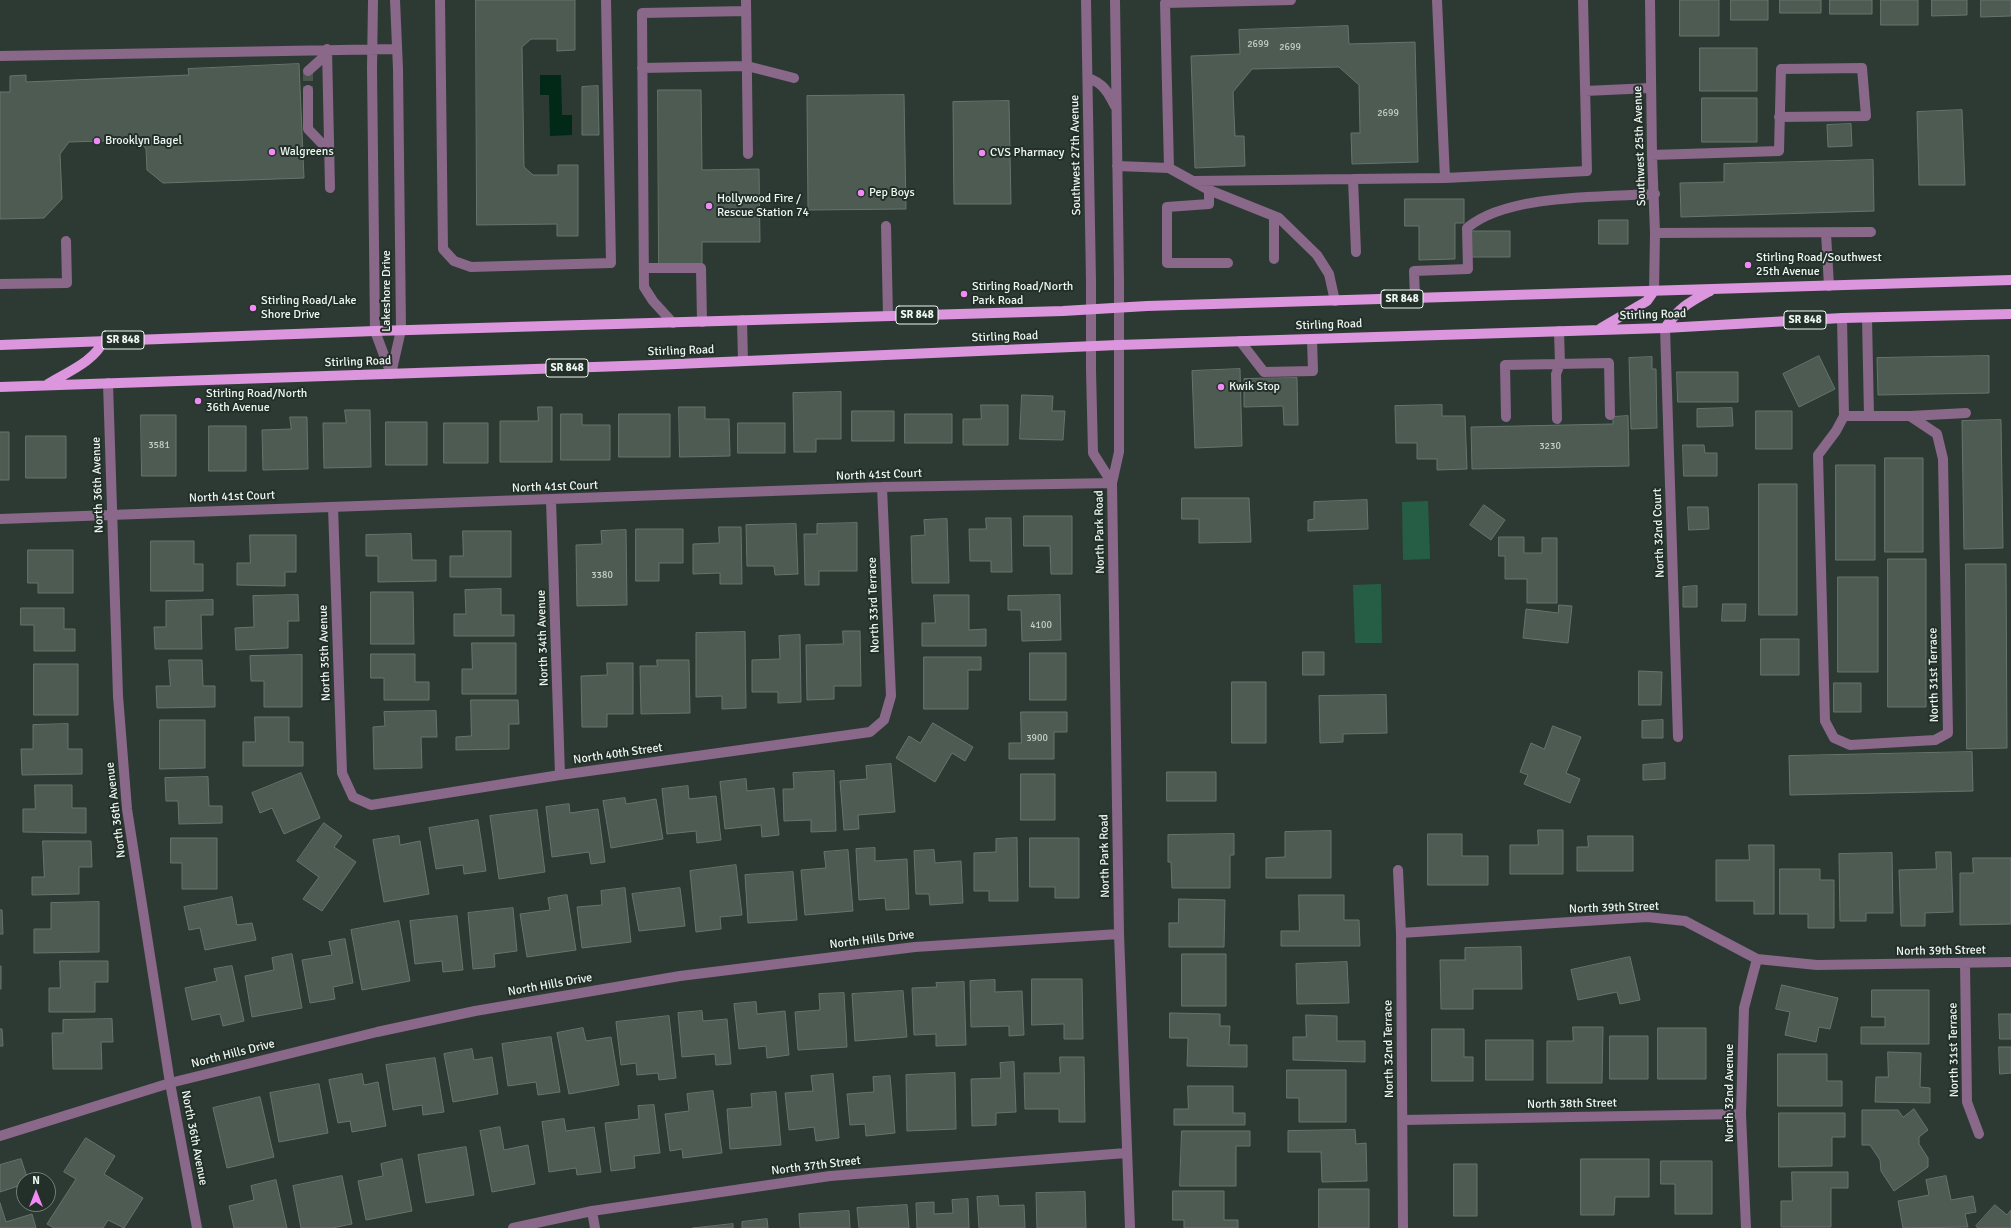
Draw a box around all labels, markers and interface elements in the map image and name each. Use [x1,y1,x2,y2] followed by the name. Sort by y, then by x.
[1247,38,1269,50] house number: 2699
[1279,41,1301,53] house number: 2699
[1631,86,1649,206] street label: Southwest 25th Avenue
[1068,95,1084,215] street label: Southwest 27th Avenue
[1377,107,1399,119] house number: 2699
[105,134,182,148] place label: Brooklyn Bagel
[92,136,102,146] marker: Brooklyn Bagel
[280,145,334,159] place label: Walgreens
[990,146,1064,160] place label: CVS Pharmacy
[267,147,277,157] marker: Walgreens
[977,148,987,158] marker: CVS Pharmacy
[869,186,915,200] place label: Pep Boys
[856,188,866,198] marker: Pep Boys
[717,192,809,220] place label: Hollywood Fire / Rescue Station 74
[704,201,714,211] marker: Hollywood Fire / Rescue Station 74
[380,250,394,332] street label: Lakeshore Drive
[1756,251,1882,279] place label: Stirling Road/Southwest 25th Avenue
[1743,260,1753,270] marker: Stirling Road/Southwest 25th Avenue
[972,280,1073,308] place label: Stirling Road/North Park Road
[959,289,969,299] marker: Stirling Road/North Park Road
[1381,290,1423,308] road number: SR 848
[261,294,357,322] place label: Stirling Road/Lake Shore Drive
[248,303,258,313] marker: Stirling Road/Lake Shore Drive
[896,306,938,324] road number: SR 848
[1619,307,1687,323] street label: Stirling Road
[1784,311,1826,329] road number: SR 848
[1295,317,1363,333] street label: Stirling Road
[971,329,1039,345] street label: Stirling Road
[102,331,144,349] road number: SR 848
[647,343,715,359] street label: Stirling Road
[324,354,392,370] street label: Stirling Road
[546,359,588,377] road number: SR 848
[1229,380,1280,394] place label: Kwik Stop
[1216,382,1226,392] marker: Kwik Stop
[206,387,307,415] place label: Stirling Road/North 36th Avenue
[193,396,203,406] marker: Stirling Road/North 36th Avenue
[89,437,107,533] street label: North 36th Avenue
[148,439,170,451] house number: 3581
[1539,440,1561,452] house number: 3230
[836,466,922,484] street label: North 41st Court
[512,478,598,496] street label: North 41st Court
[189,488,275,506] street label: North 41st Court
[1650,488,1668,578] street label: North 32nd Court
[1092,490,1108,574] street label: North Park Road
[865,557,883,653] street label: North 33rd Terrace
[591,569,613,581] house number: 3380
[534,590,552,686] street label: North 34th Avenue
[316,605,334,701] street label: North 35th Avenue
[1030,619,1052,631] house number: 4100
[1926,627,1942,723] street label: North 31st Terrace
[1026,732,1048,744] house number: 3900
[572,741,664,767] street label: North 40th Street
[103,761,129,859] street label: North 36th Avenue
[1097,814,1113,898] street label: North Park Road
[1569,899,1659,917] street label: North 39th Street
[829,928,915,952] street label: North Hills Drive
[1896,943,1986,959] street label: North 39th Street
[507,970,593,1000] street label: North Hills Drive
[1381,1000,1397,1098] street label: North 32nd Terrace
[1946,1002,1962,1098] street label: North 31st Terrace
[190,1037,276,1071] street label: North Hills Drive
[1723,1044,1737,1142] street label: North 32nd Avenue
[178,1089,210,1187] street label: North 36th Avenue
[1527,1096,1617,1112] street label: North 38th Street
[770,1153,862,1179] street label: North 37th Street
[16,1172,56,1212] north arrow
[32,1174,40,1187] text: N

